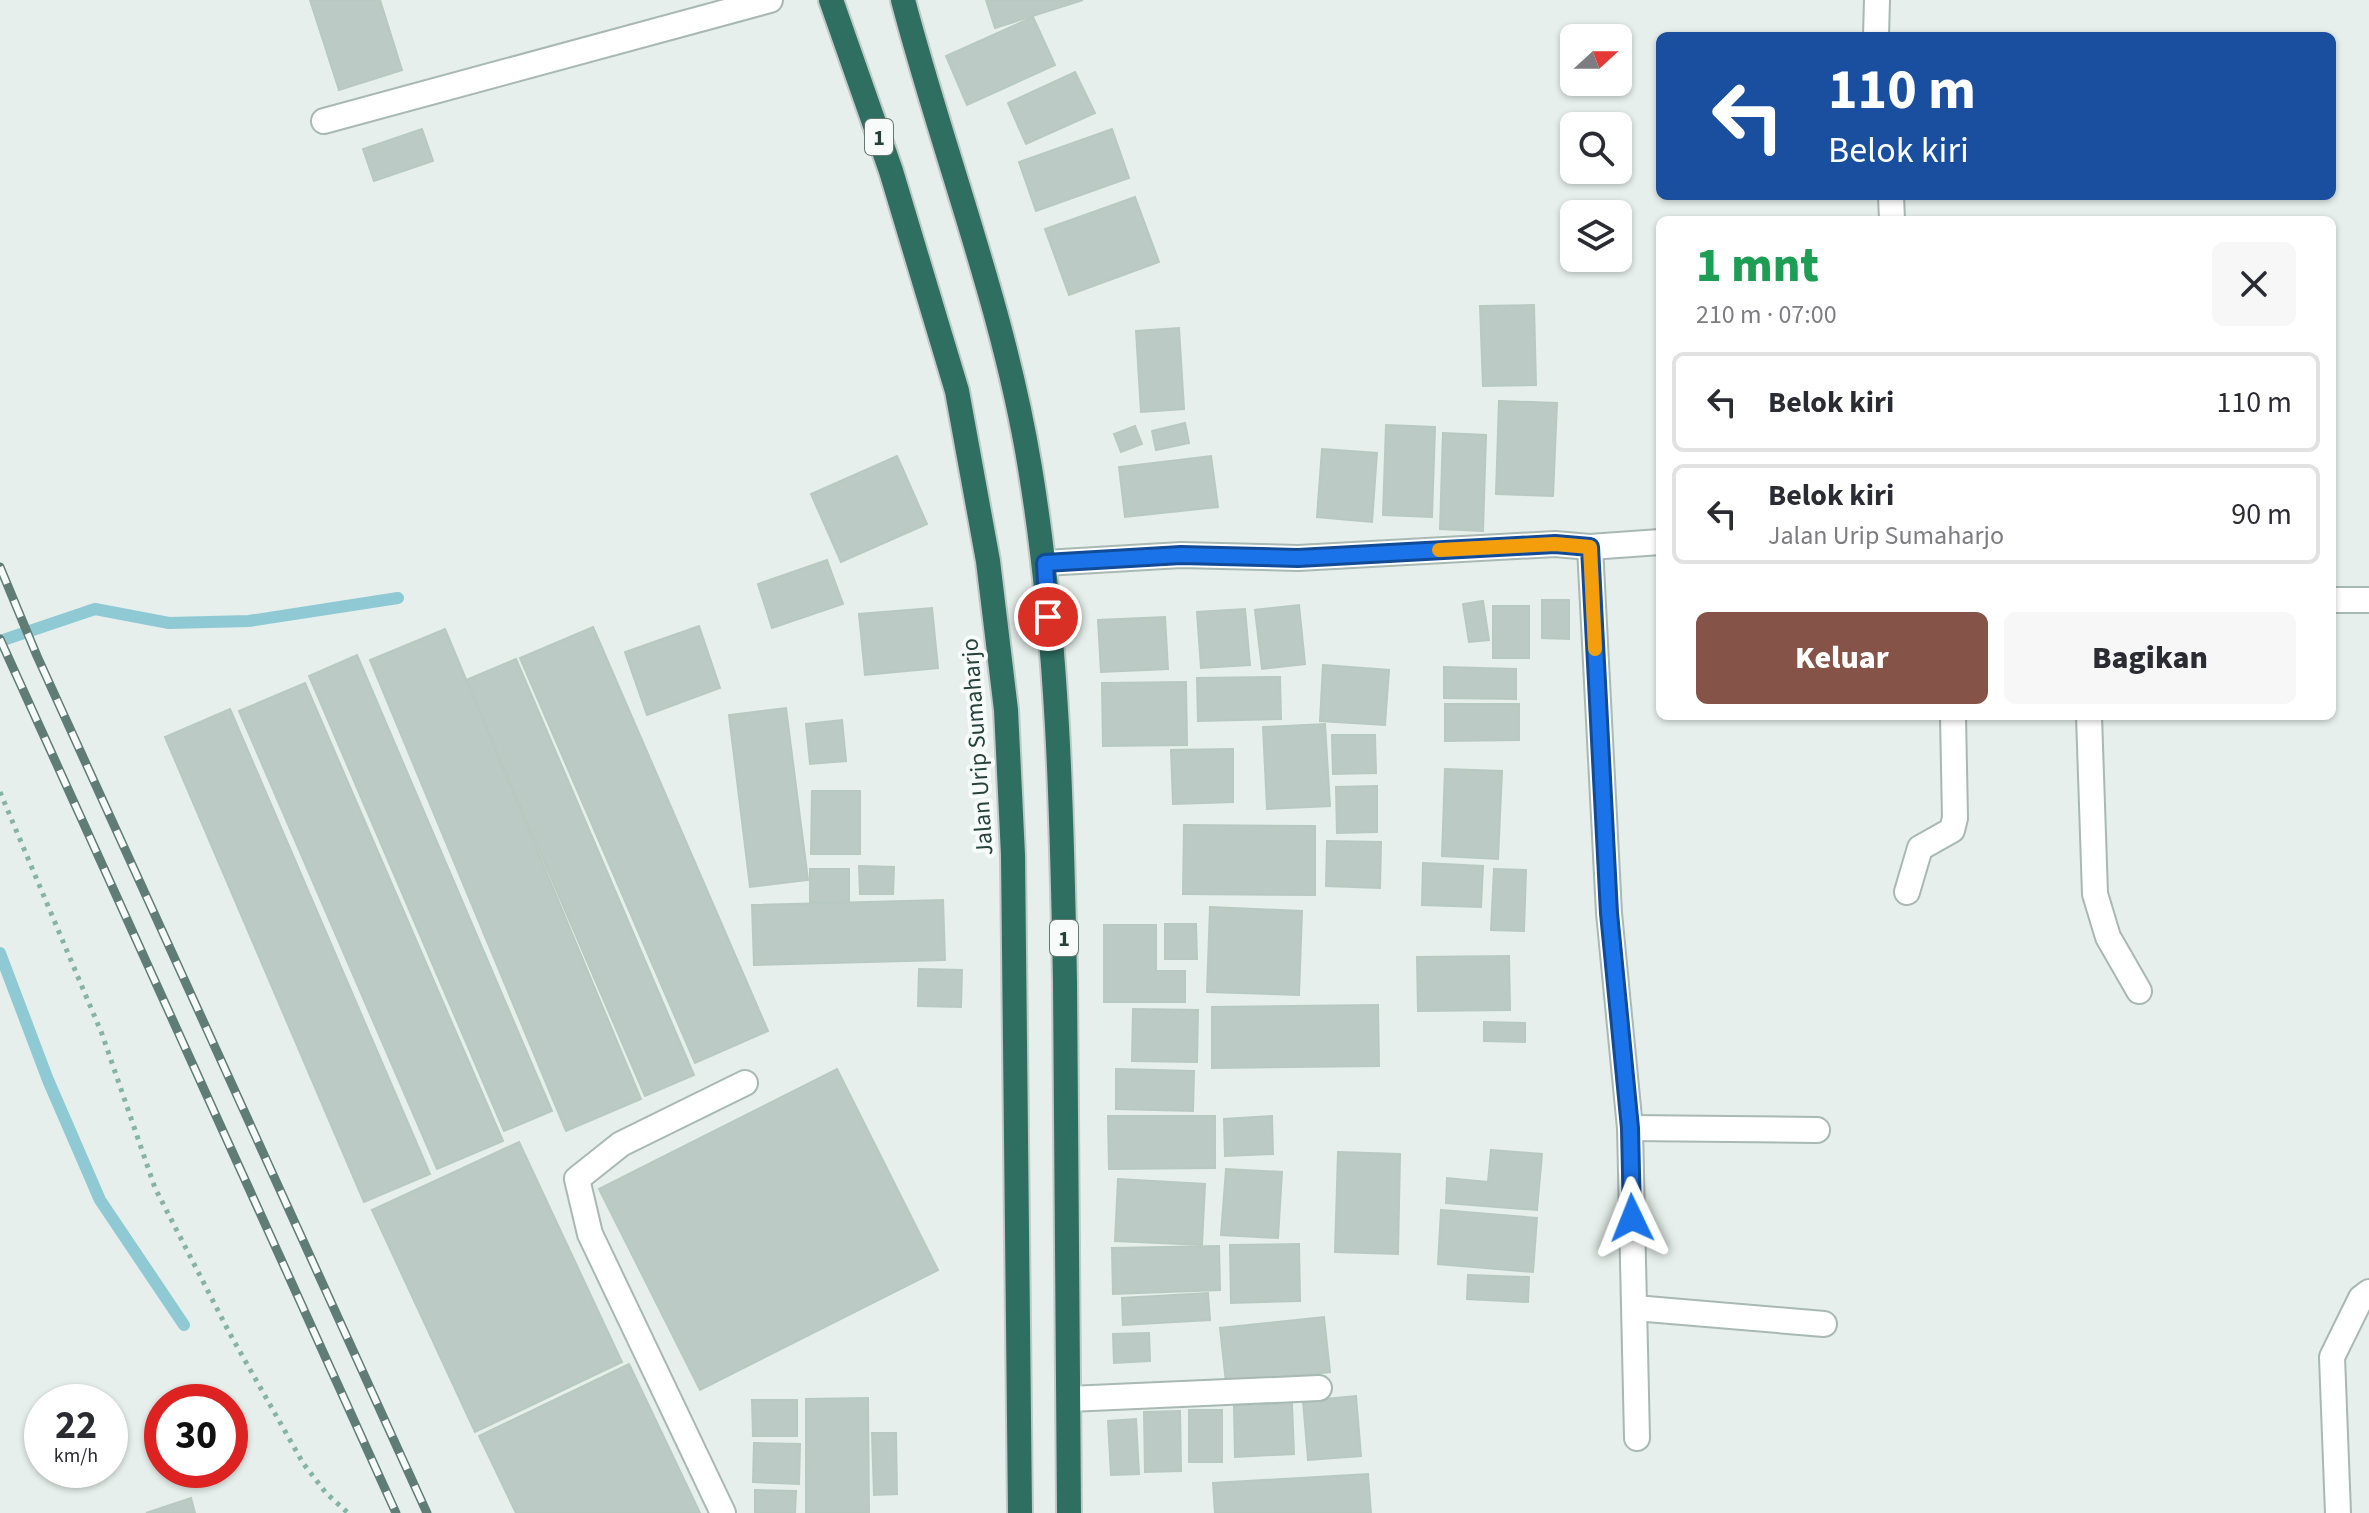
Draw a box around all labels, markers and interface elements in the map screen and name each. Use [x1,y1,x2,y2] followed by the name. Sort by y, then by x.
[1560,24,1632,96] north arrow
[1560,24,1632,272] map controls
[1828,51,1976,130] text: 110 m
[1696,64,1800,168] icon: left
[1560,112,1632,184] button: search
[865,119,893,155] road number: 1
[1828,125,1969,176] text: Belok kiri
[1560,200,1632,272] button: layers
[1696,232,1819,300] text: 1 mnt
[2212,242,2296,326] button: close
[1696,296,1837,333] text: 210 m · 07:00
[1700,380,1744,424] icon: left
[1768,381,1894,424] text: Belok kiri
[2216,381,2292,424] text: 110 m
[1768,474,1894,517] text: Belok kiri
[1700,492,1744,536] icon: left
[2231,493,2292,536] text: 90 m
[1768,517,2004,554] text: Jalan Urip Sumaharjo
[1014,583,1082,651] pin
[1026,595,1070,639] icon: arrive
[1696,612,1988,704] button: Keluar
[2004,612,2296,704] button: Bagikan
[952,637,1003,857] street label: Jalan Urip Sumaharjo
[1050,920,1078,956] road number: 1
[1590,1176,1674,1260] position arrow
[144,1384,248,1488] speed limit sign: 30
[55,1397,97,1454] text: 22
[54,1442,98,1470] text: km/h

